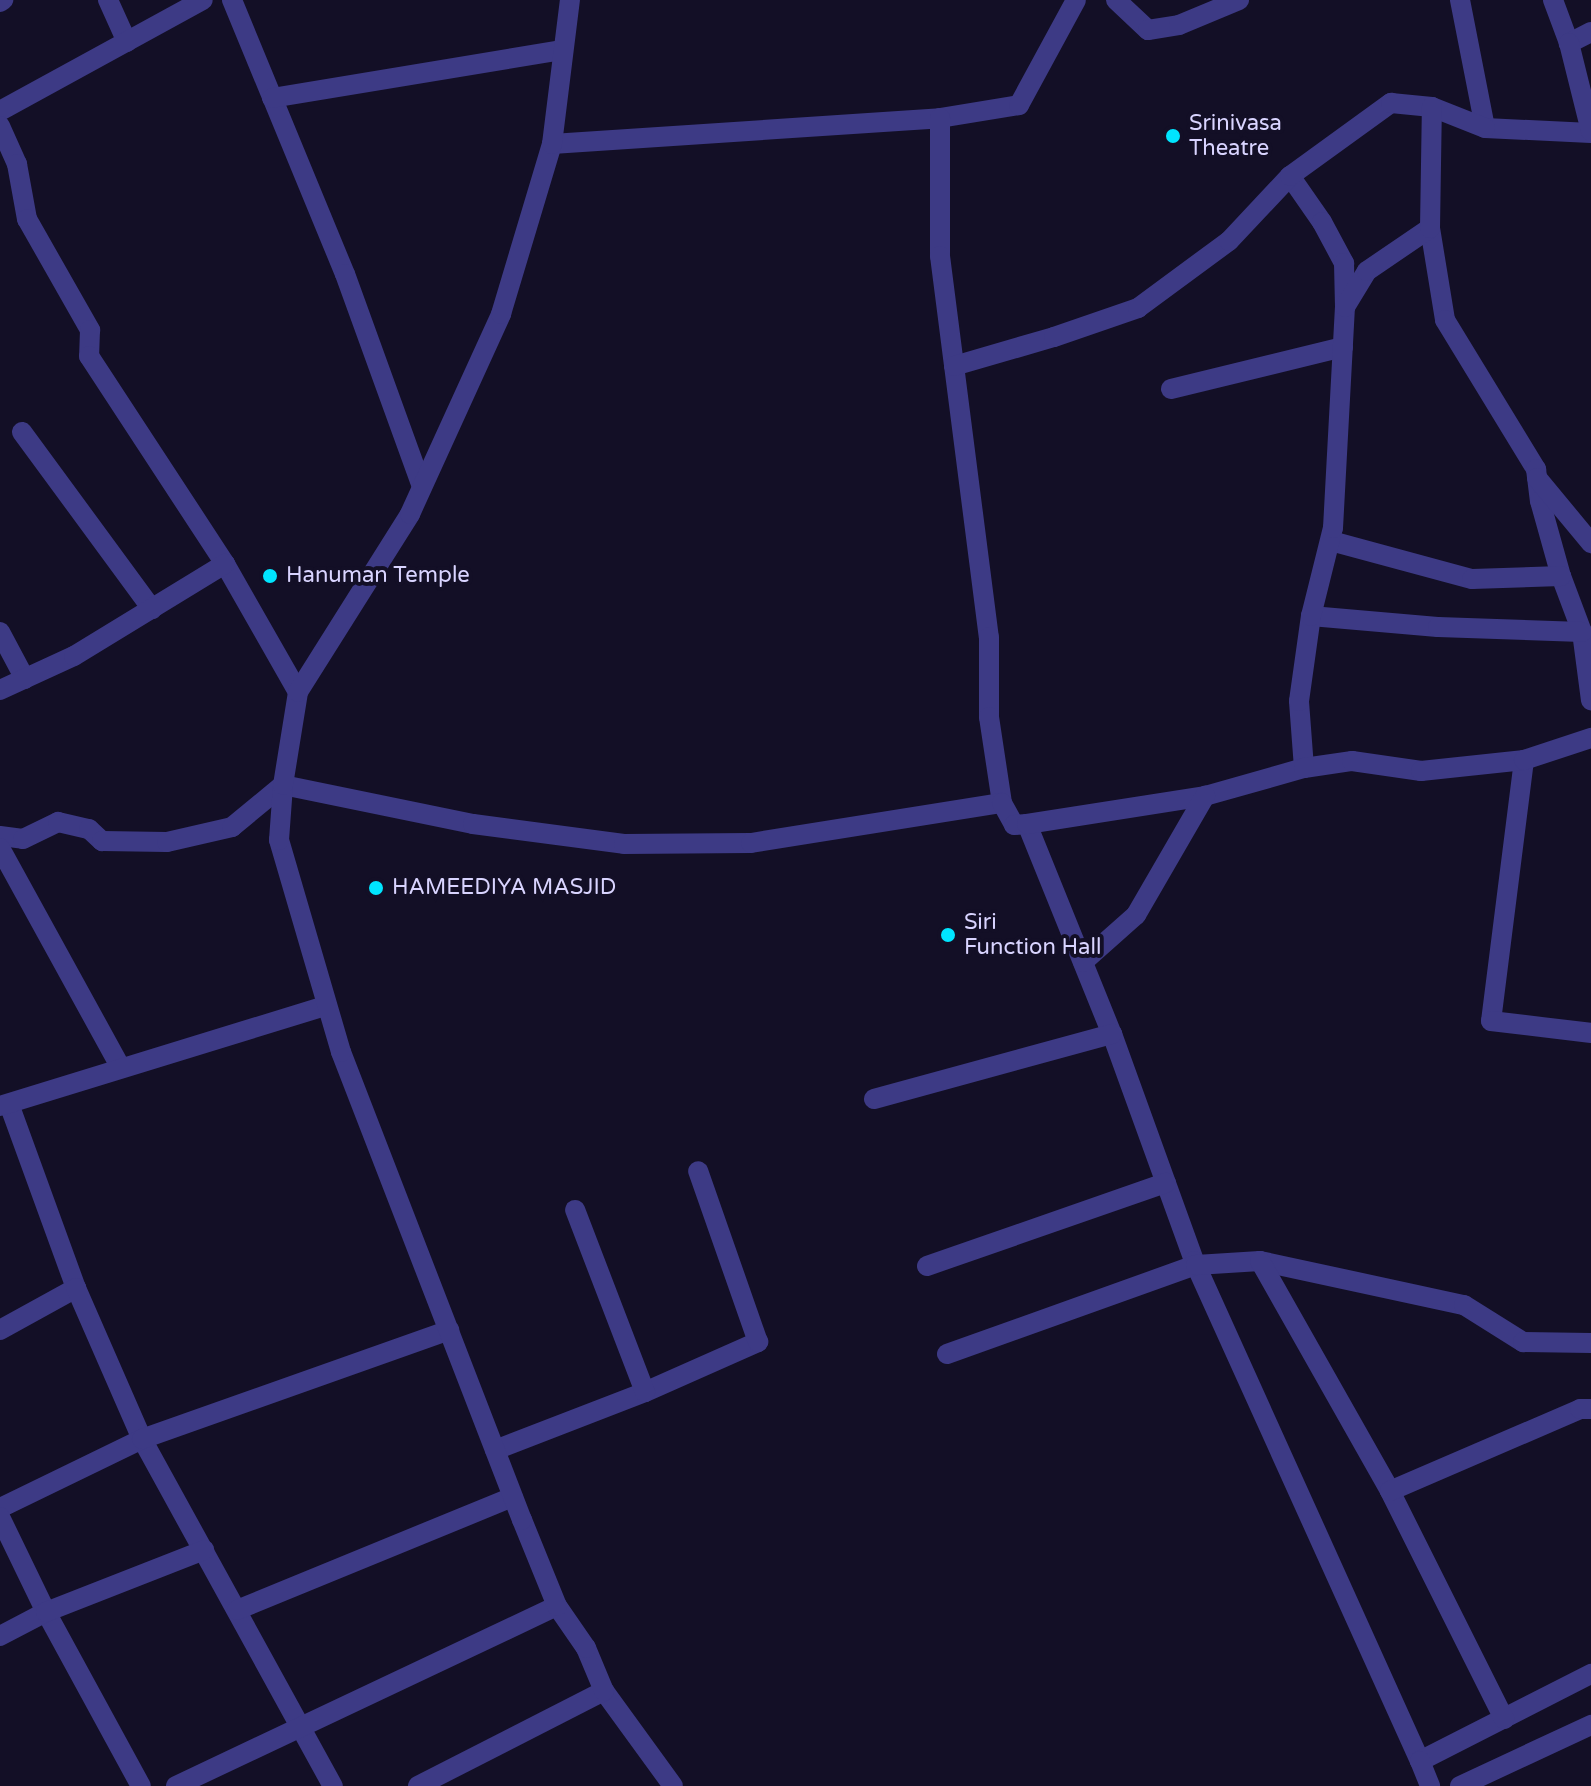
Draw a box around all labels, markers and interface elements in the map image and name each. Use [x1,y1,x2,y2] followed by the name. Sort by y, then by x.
[1189,110,1282,162] place label: Srinivasa Theatre
[1164,127,1182,145] marker: Srinivasa Theatre
[286,563,470,589] place label: Hanuman Temple
[261,567,279,585] marker: Hanuman Temple
[392,875,616,901] place label: HAMEEDIYA MASJID
[367,879,385,897] marker: HAMEEDIYA MASJID
[964,909,1101,960] place label: Siri Function Hall
[939,926,957,944] marker: Siri Function Hall

